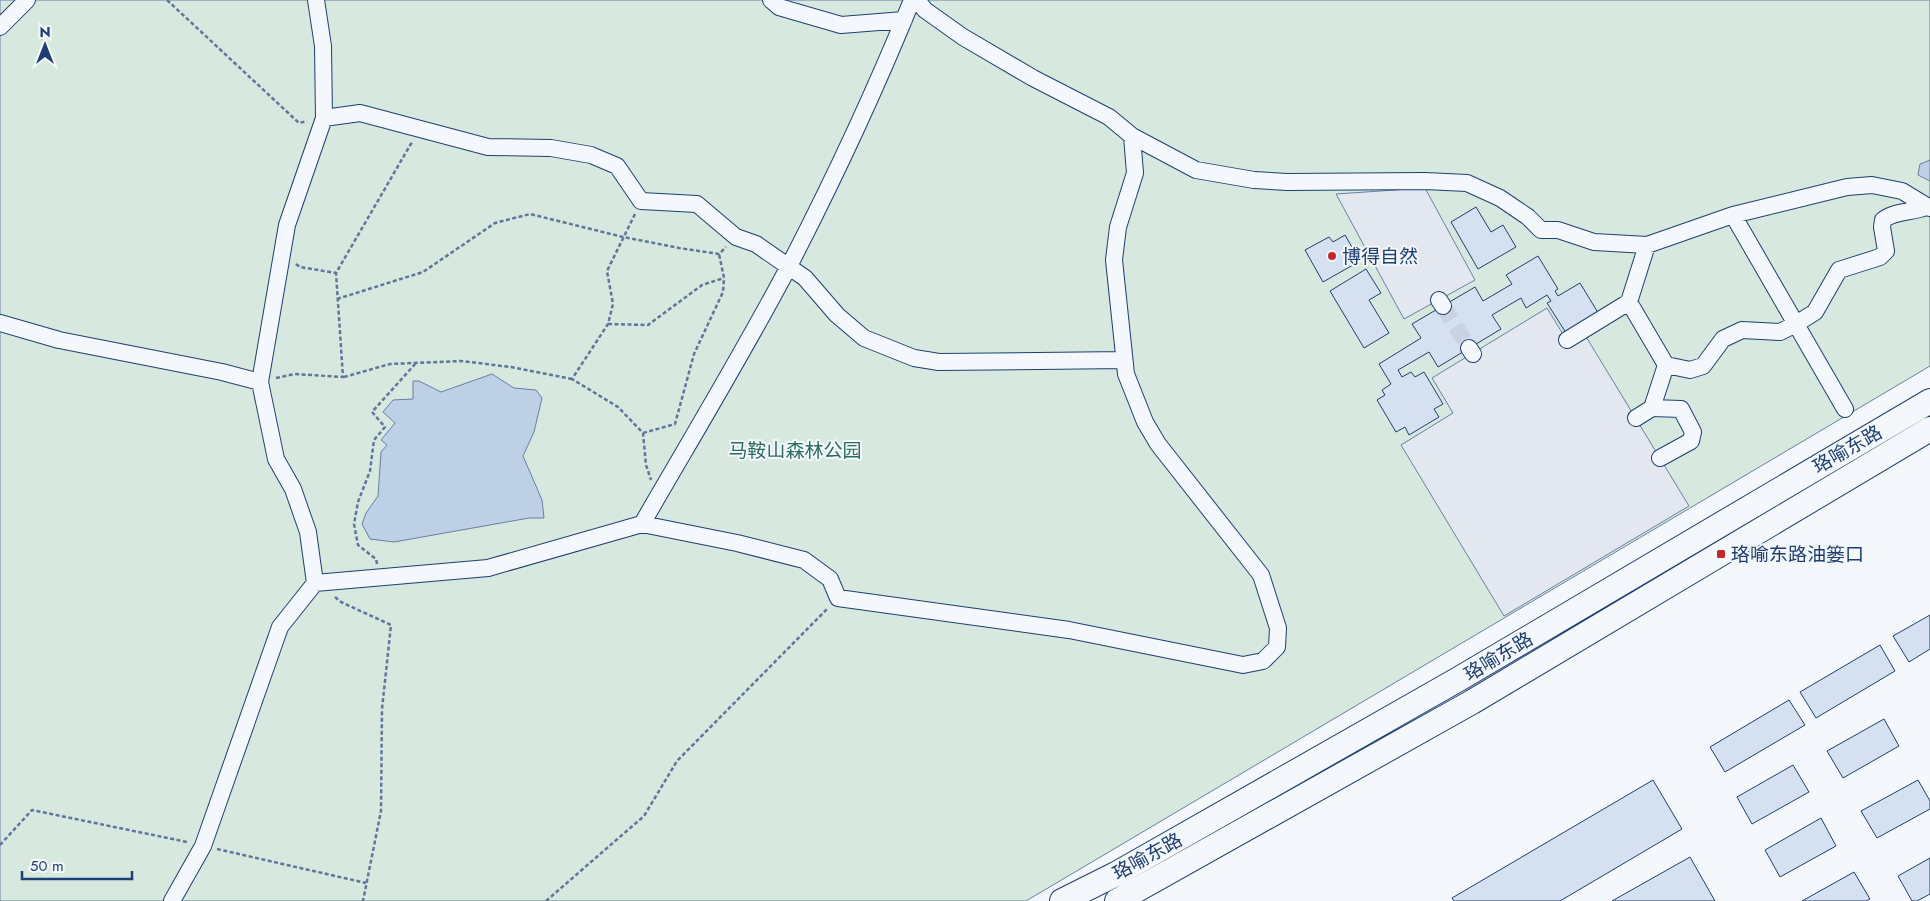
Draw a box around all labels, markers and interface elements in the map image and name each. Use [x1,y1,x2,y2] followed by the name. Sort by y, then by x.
[20,20,70,70] north arrow
[39,22,51,42] text: N
[1342,243,1418,270] place label: 博得自然
[1326,250,1338,262] marker: 博得自然
[1808,419,1887,480] street label: 珞喻东路
[728,437,862,464] park label: 马鞍山森林公园
[1731,541,1864,568] place label: 珞喻东路油篓口
[1715,548,1727,560] marker: 珞喻东路油篓口
[1459,625,1538,688] street label: 珞喻东路
[1107,826,1187,887] street label: 珞喻东路
[22,848,132,880] scale bar
[30,855,64,877] text: 50 m

